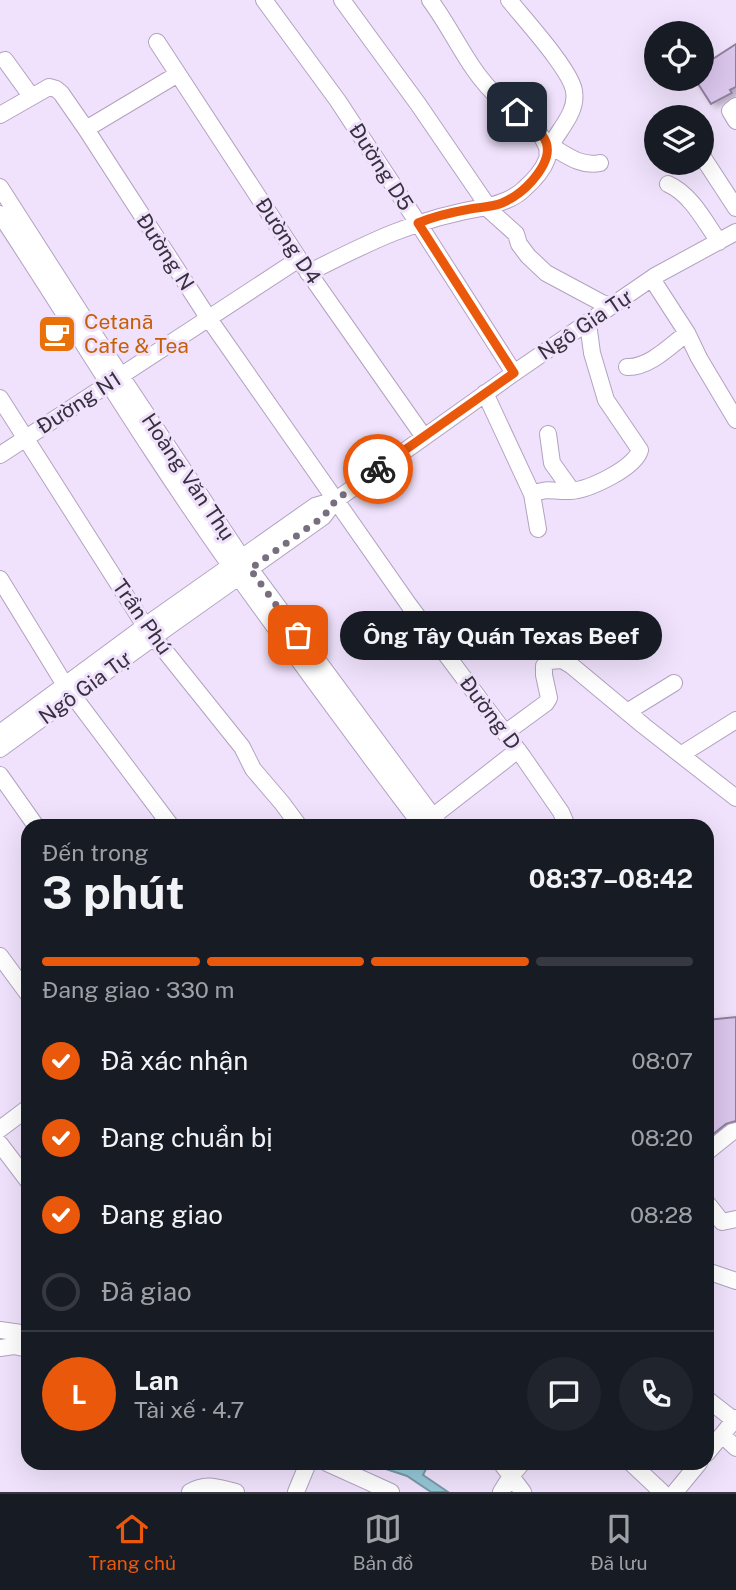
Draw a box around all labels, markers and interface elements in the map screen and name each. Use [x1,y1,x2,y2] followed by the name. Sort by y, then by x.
[644,21,714,175] map controls
[644,21,714,91] button: locate
[487,82,547,142] pin
[498,93,536,131] icon: home
[644,105,714,175] button: layers
[344,118,419,215] street label: Đường D5
[250,193,326,289] street label: Đường D4
[131,208,200,295] street label: Đường N
[533,284,637,365] street label: Ngô Gia Tự
[84,309,189,358] place label: Cetanā Cafe & Tea
[36,313,78,355] cafe icon: Cetanā Cafe & Tea
[32,366,126,439] street label: Đường N1
[137,408,240,545] street label: Hoàng Văn Thụ
[343,434,413,504] courier
[359,450,397,488] icon: bike
[107,574,177,659] street label: Trần Phú
[268,605,328,665] pin
[340,610,662,660] callout: Ông Tây Quán Texas Beef
[279,616,317,654] icon: bag
[363,622,639,649] text: Ông Tây Quán Texas Beef
[34,646,136,729] street label: Ngô Gia Tự
[455,671,526,754] street label: Đường D
[42,839,149,866] text: Đến trong
[529,863,693,894] text: 08:37–08:42
[42,865,185,919] text: 3 phút
[42,976,234,1003] text: Đang giao · 330 m
[42,1042,80,1080] icon: check
[101,1045,248,1076] text: Đã xác nhận
[632,1047,693,1074] text: 08:07
[42,1119,80,1157] icon: check
[101,1122,273,1153] text: Đang chuẩn bị
[631,1124,693,1151] text: 08:20
[42,1196,80,1234] icon: check
[101,1199,223,1230] text: Đang giao
[630,1201,693,1228] text: 08:28
[101,1276,192,1307] text: Đã giao
[527,1357,601,1431] button: chat
[619,1357,693,1431] button: phone
[134,1365,179,1396] text: Lan
[71,1379,87,1410] text: L
[134,1396,244,1423] text: Tài xế · 4.7
[88,1510,176,1574] tab: Trang chủ
[353,1510,413,1574] tab: Bản đồ
[590,1510,648,1574] tab: Đã lưu

